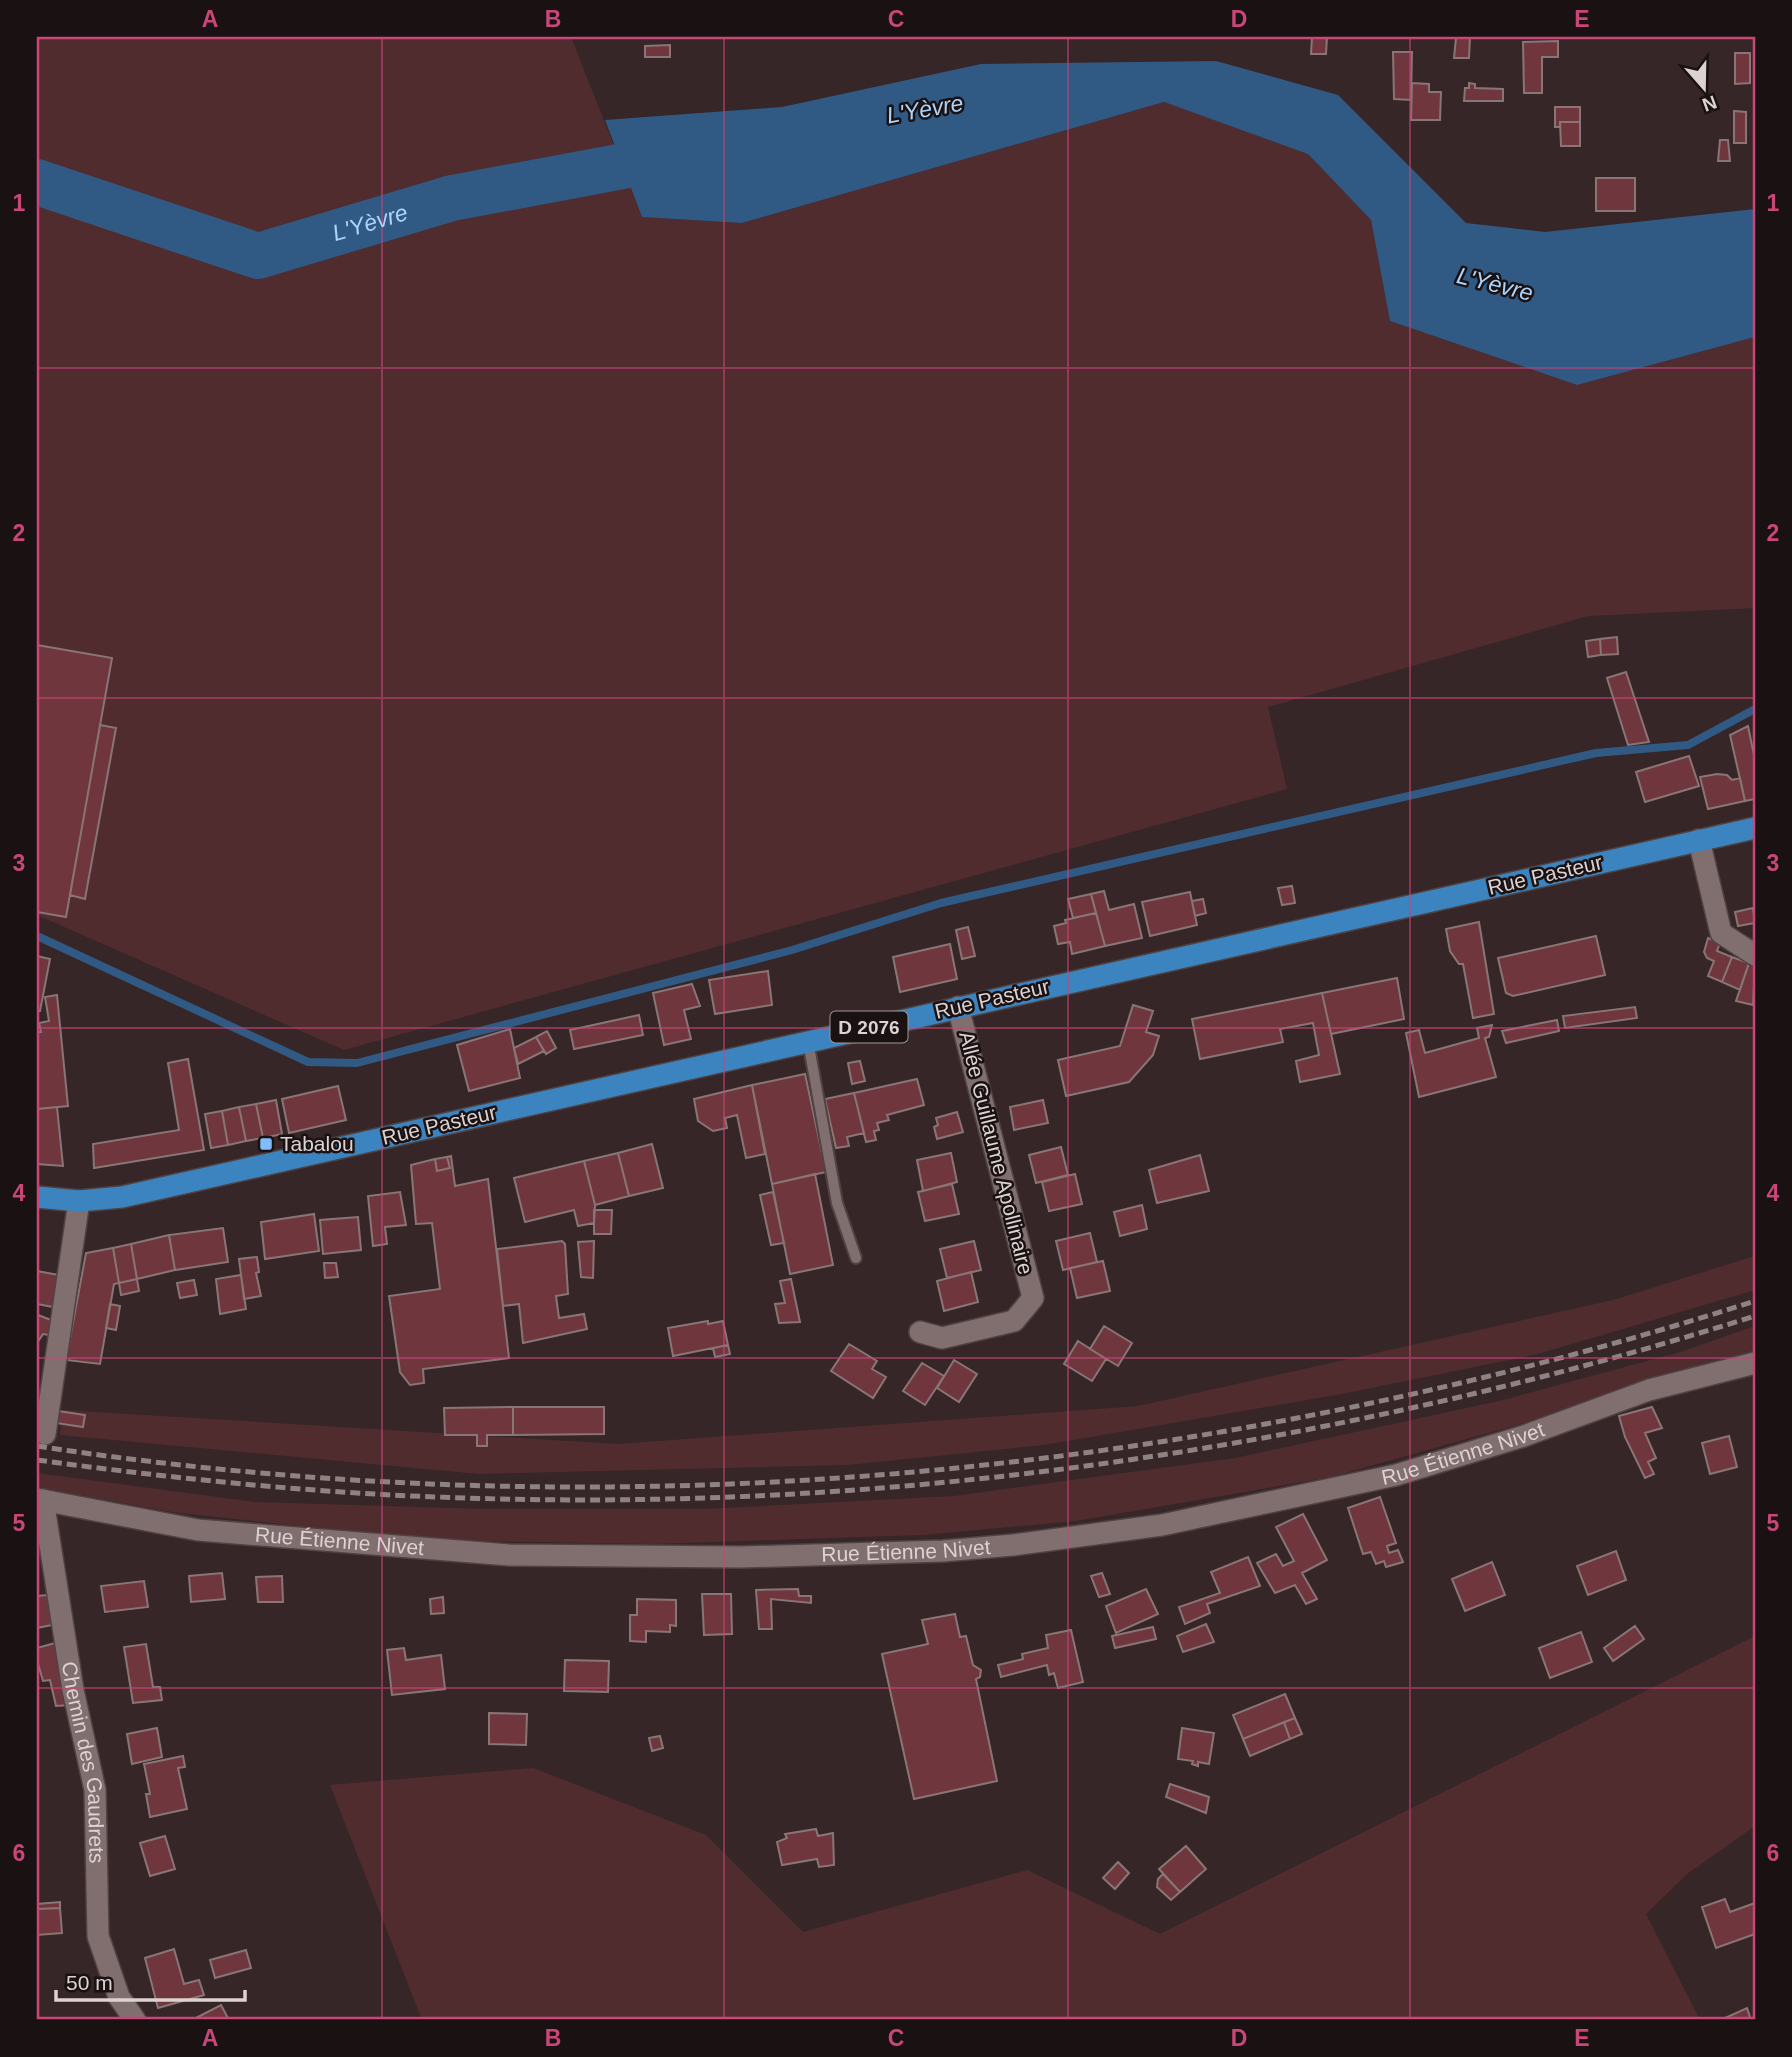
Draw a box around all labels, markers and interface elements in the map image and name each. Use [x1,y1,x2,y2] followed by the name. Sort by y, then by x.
[202,6,218,32] text: A
[545,6,561,32] text: B
[888,6,904,32] text: C
[1231,6,1247,32] text: D
[1574,6,1590,32] text: E
[1670,52,1740,122] north arrow
[885,89,965,129] water label: L'Yèvre
[1700,91,1720,116] text: N
[13,190,26,216] text: 1
[1767,190,1780,216] text: 1
[329,199,411,246] water label: L'Yèvre
[1454,262,1536,306] water label: L'Yèvre
[13,520,25,546] text: 2
[1767,520,1779,546] text: 2
[13,850,25,876] text: 3
[1485,850,1604,899] street label: Rue Pasteur
[1767,850,1779,876] text: 3
[932,974,1051,1023] street label: Rue Pasteur
[830,1012,908,1042] road number: D 2076
[955,1029,1038,1277] street label: Allée Guillaume Apollinaire
[379,1100,498,1149] street label: Rue Pasteur
[280,1132,354,1155] place label: Tabalou
[258,1136,274,1152] marker: Tabalou
[13,1180,26,1206] text: 4
[1767,1180,1780,1206] text: 4
[1379,1417,1548,1489] street label: Rue Étienne Nivet
[13,1510,26,1536] text: 5
[1767,1510,1780,1536] text: 5
[254,1523,425,1559] street label: Rue Étienne Nivet
[821,1535,992,1566] street label: Rue Étienne Nivet
[58,1660,109,1864] street label: Chemin des Gaudrets
[13,1840,25,1866] text: 6
[1767,1840,1779,1866] text: 6
[56,1959,245,2003] scale bar
[66,1971,113,1994] text: 50 m
[202,2025,218,2051] text: A
[545,2025,561,2051] text: B
[888,2025,904,2051] text: C
[1231,2025,1247,2051] text: D
[1574,2025,1590,2051] text: E

